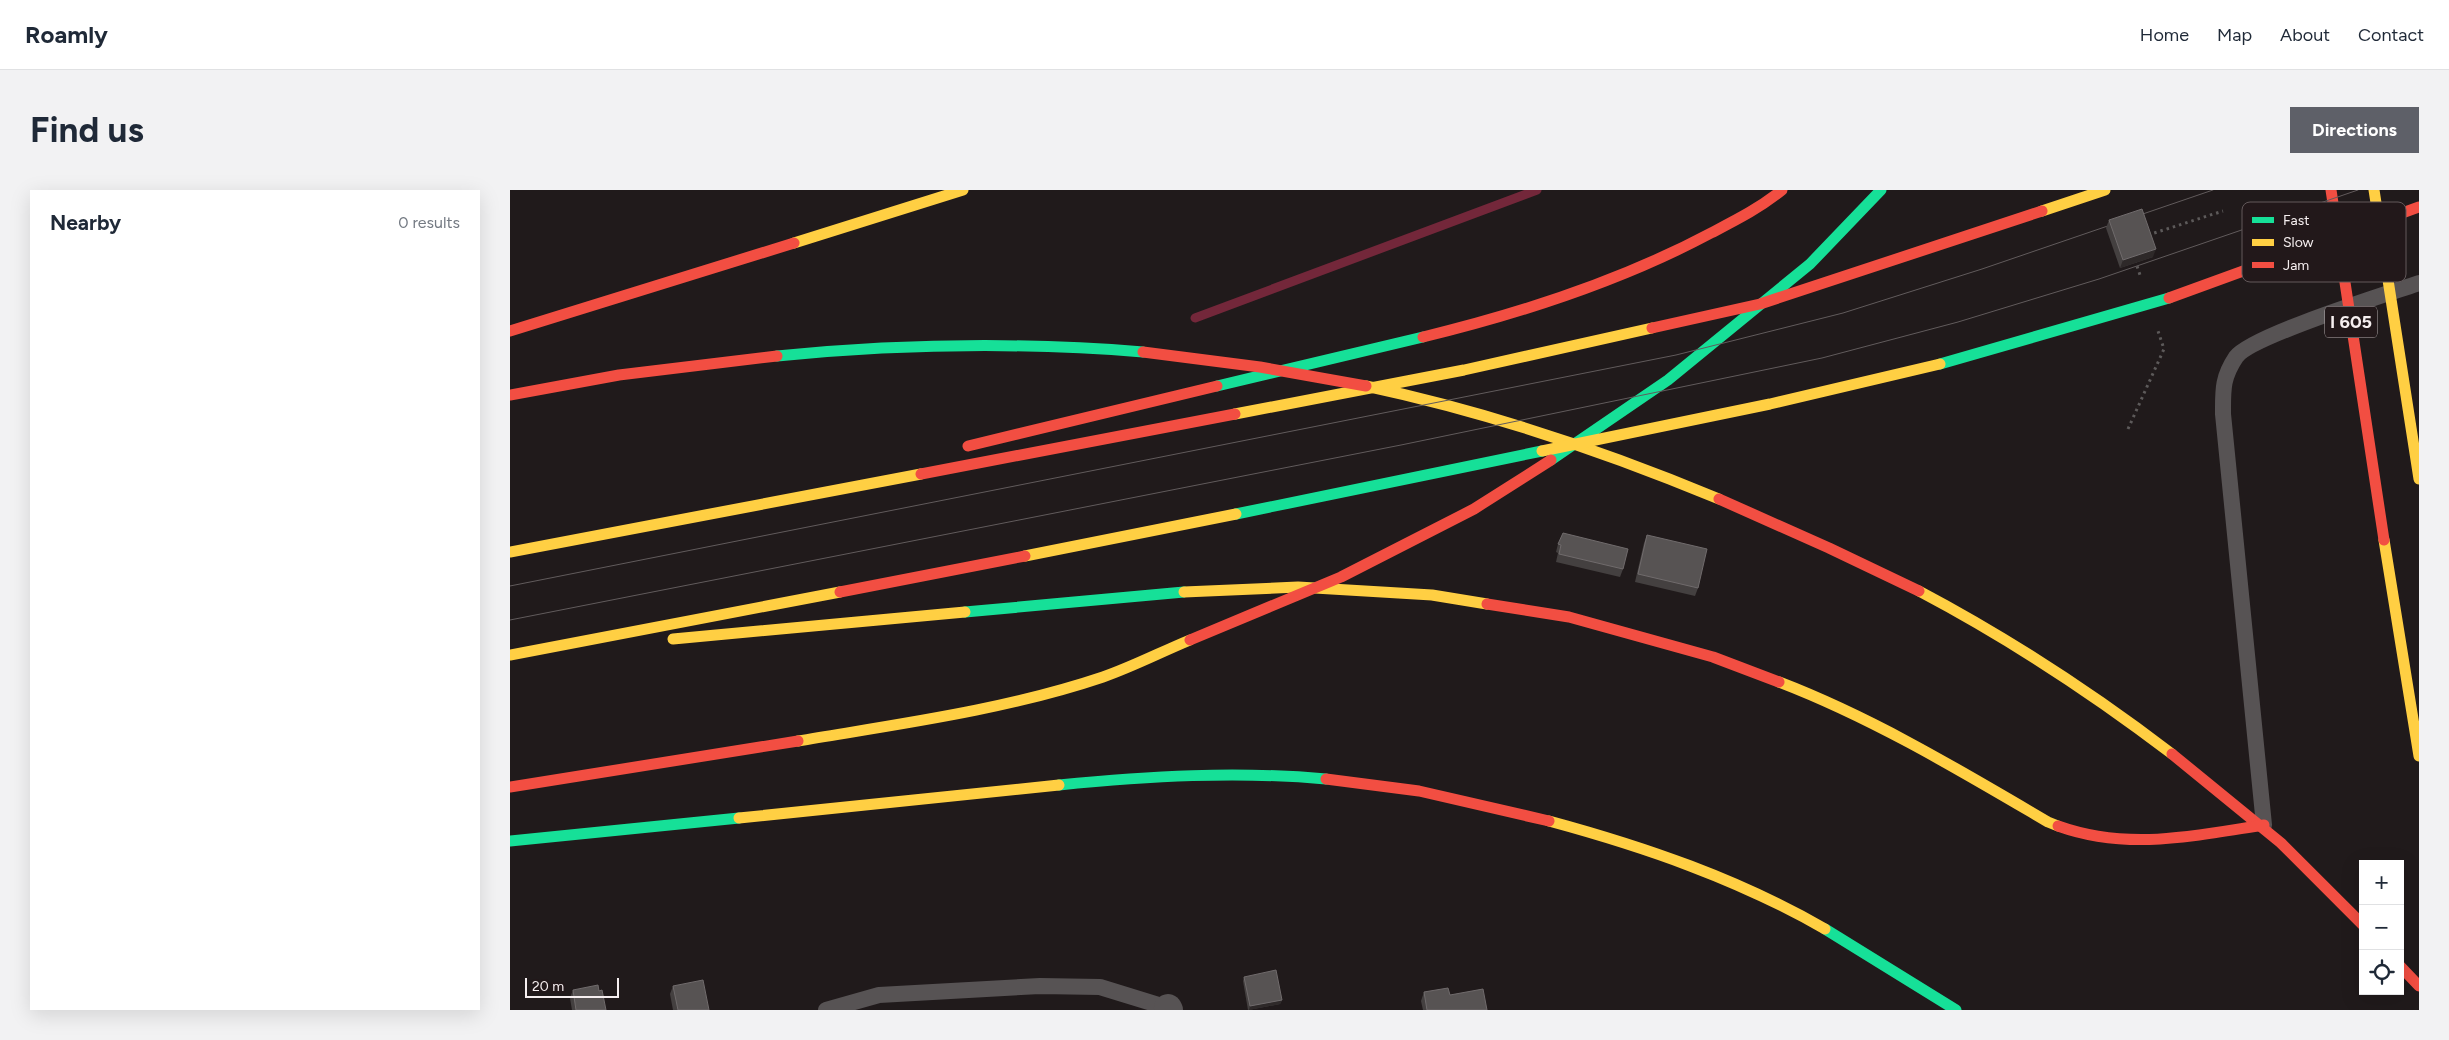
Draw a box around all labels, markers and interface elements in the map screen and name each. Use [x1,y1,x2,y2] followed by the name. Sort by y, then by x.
[25,20,108,49] text: Roamly
[2140,24,2189,46] text: Home
[2217,24,2252,46] text: Map
[2280,24,2330,46] text: About
[2358,24,2424,46] text: Contact
[2290,107,2419,153] button: Directions
[30,109,144,151] text: Find us
[2242,202,2406,282] legend
[50,210,121,235] text: Nearby
[2283,212,2309,229] text: Fast
[398,213,460,232] text: 0 results
[2283,234,2314,251] text: Slow
[2283,257,2309,274] text: Jam
[2325,306,2377,338] road number: I 605
[2359,860,2404,995] map controls
[2359,860,2404,905] button: +
[2359,905,2404,950] button: −
[2359,950,2404,995] button: locate
[525,975,619,998] scale bar
[532,978,564,995] text: 20 m

